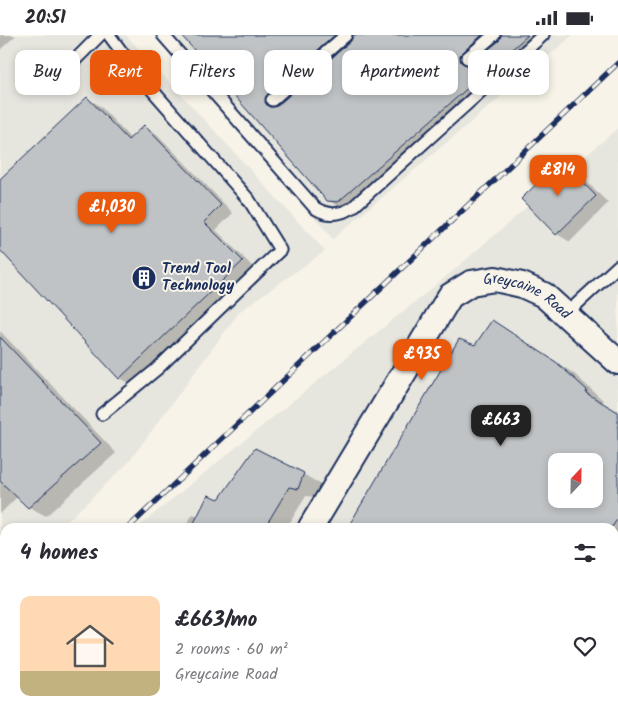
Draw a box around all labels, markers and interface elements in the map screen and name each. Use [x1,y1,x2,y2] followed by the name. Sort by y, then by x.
[25,3,66,33] text: 20:51
[15,50,80,95] chip: Buy
[90,50,161,95] chip: Rent
[171,50,254,95] chip: Filters
[264,50,332,95] chip: New
[342,50,458,95] chip: Apartment
[468,50,549,95] chip: House
[528,155,588,197] pin: £814
[541,158,575,183] text: £814
[71,191,153,234] pin: £1,030
[89,195,135,220] text: £1,030
[162,257,234,298] place label: Trend Tool Technology
[131,265,157,291] building icon: Trend Tool Technology
[481,267,577,326] street label: Greycaine Road
[392,339,452,381] pin: £935
[404,342,440,367] text: £935
[471,405,531,447] pin: £663
[482,408,520,433] text: £663
[548,453,602,507] north arrow
[548,453,603,508] map controls
[20,537,98,570] text: 4 homes
[571,539,599,567] icon: filters
[175,604,257,637] text: £663/mo
[60,616,120,676] icon: home
[571,632,599,660] icon: heart
[175,637,288,662] text: 2 rooms · 60 m²
[175,662,277,687] text: Greycaine Road

